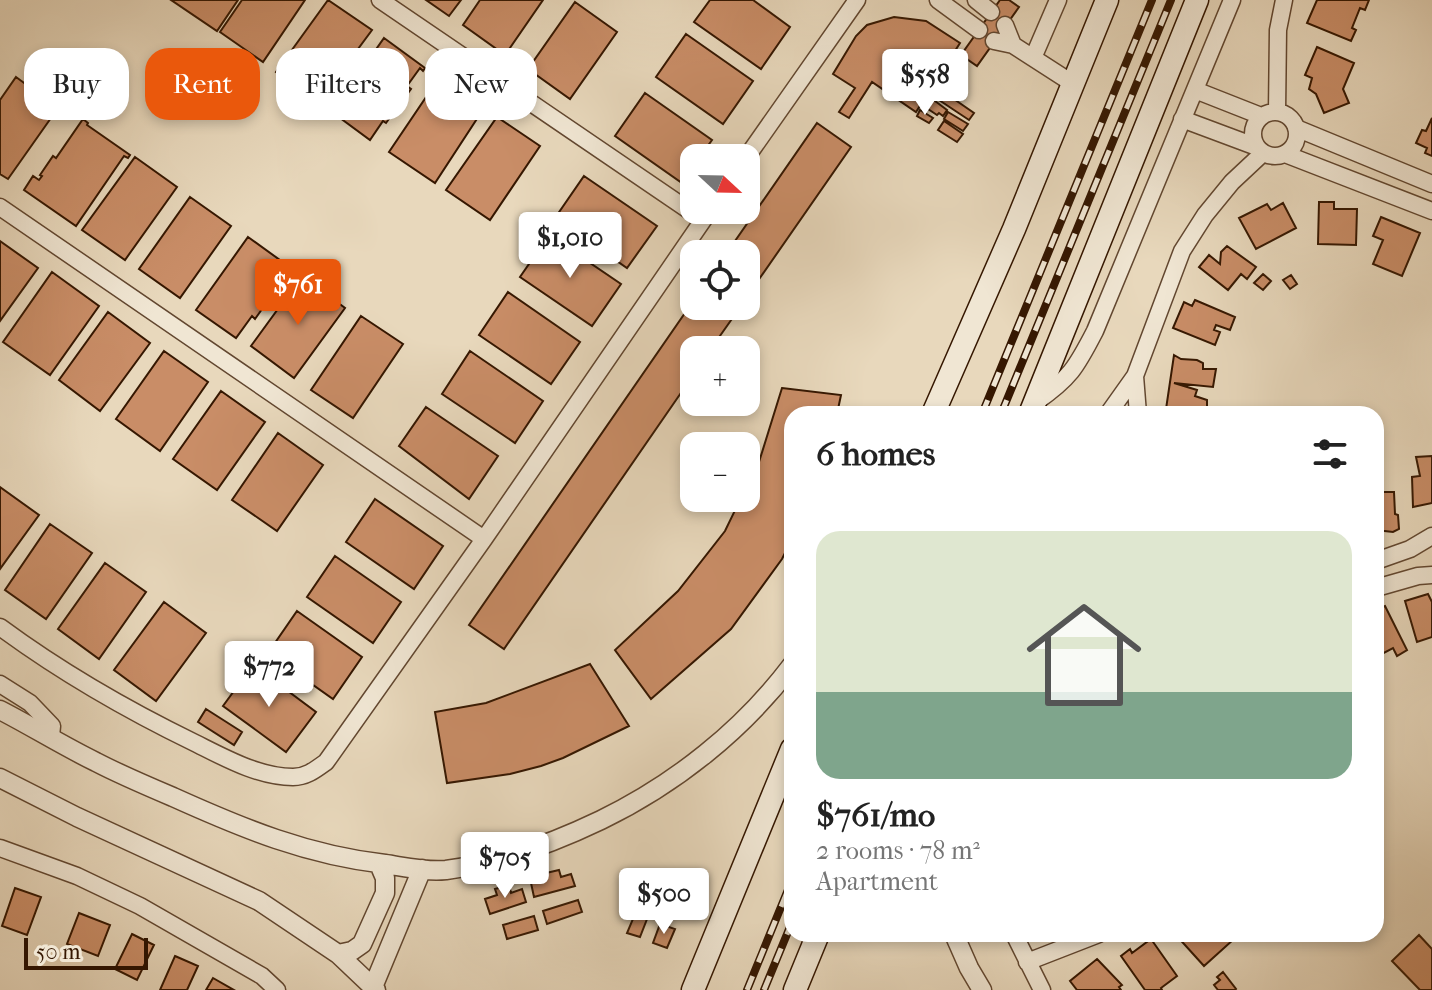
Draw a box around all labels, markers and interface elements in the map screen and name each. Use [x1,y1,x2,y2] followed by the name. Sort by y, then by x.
[24,48,129,120] chip: Buy
[145,48,260,120] chip: Rent
[276,48,409,120] chip: Filters
[425,48,537,120] chip: New
[878,49,972,117] pin: $558
[900,59,950,90] text: $558
[680,144,760,224] north arrow
[680,144,760,512] map controls
[505,212,635,280] pin: $1,010
[537,222,603,253] text: $1,010
[680,240,760,320] button: locate
[251,259,345,327] pin: $761
[273,269,323,300] text: $761
[680,336,760,416] button: +
[680,432,760,512] button: −
[1308,432,1352,476] icon: filters
[816,434,935,474] text: 6 homes
[1012,583,1156,727] icon: home
[222,641,316,709] pin: $772
[243,651,295,682] text: $772
[816,795,935,835] text: $761/mo
[458,832,552,900] pin: $705
[816,835,980,866] text: 2 rooms · 78 m²
[479,842,531,873] text: $705
[816,866,938,897] text: Apartment
[617,868,711,936] pin: $500
[637,878,691,909] text: $500
[24,934,148,970] scale bar
[36,939,81,965] text: 50 m

